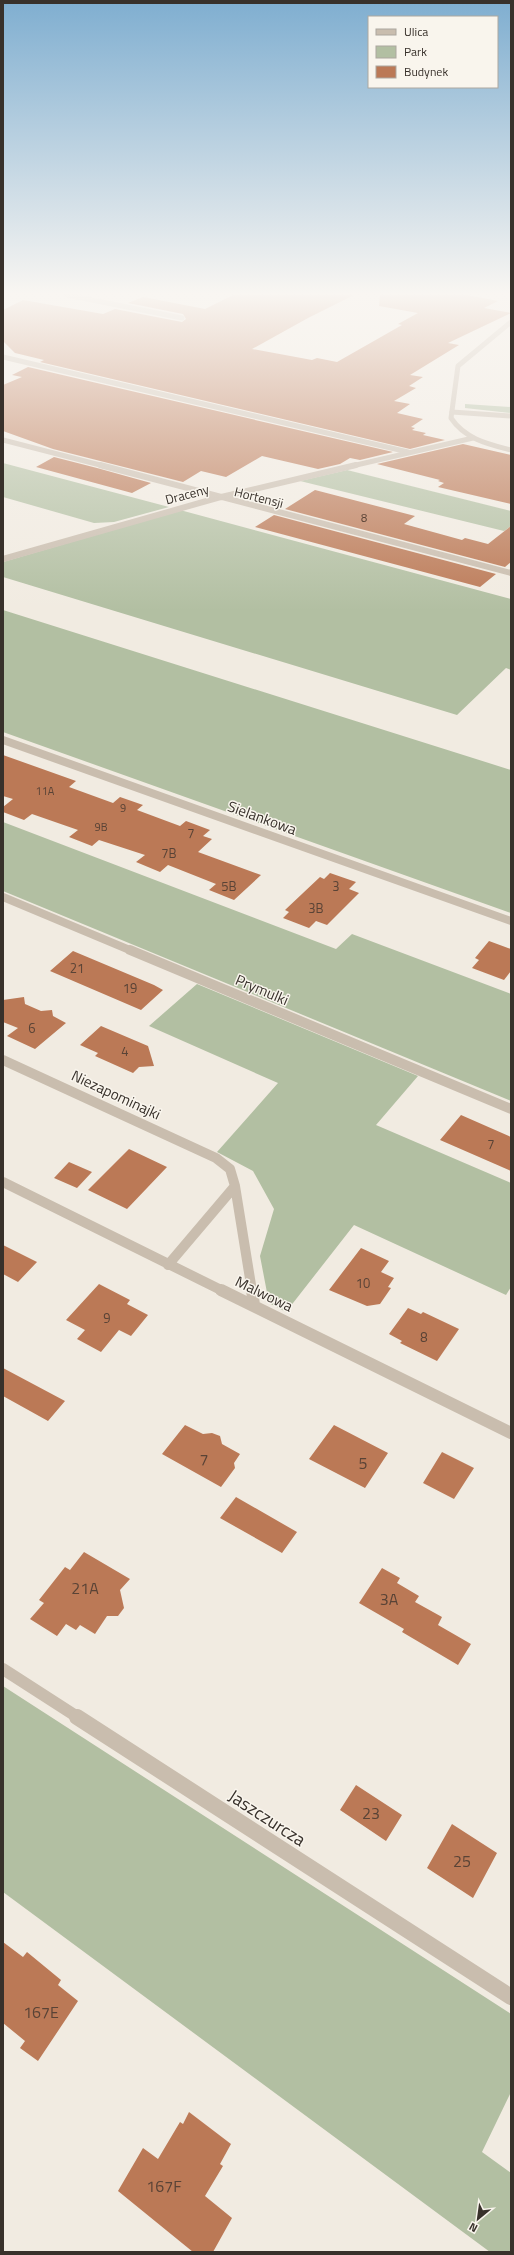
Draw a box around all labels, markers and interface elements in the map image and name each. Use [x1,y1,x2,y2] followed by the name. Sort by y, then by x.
[368,16,498,88] legend
[404,22,428,41] text: Ulica
[404,42,427,61] text: Park
[404,62,448,81] text: Budynek
[163,479,211,509] street label: Draceny
[232,481,286,513] street label: Hortensji
[361,510,367,526] house number: 8
[36,783,55,799] house number: 11A
[225,794,300,841] street label: Sielankowa
[120,800,126,816] house number: 9
[95,819,108,835] house number: 9B
[187,823,195,843] house number: 7
[161,843,177,863] house number: 7B
[221,876,237,896] house number: 5B
[332,876,340,896] house number: 3
[308,898,324,918] house number: 3B
[70,958,84,978] house number: 21
[232,968,292,1011] street label: Prymulki
[123,978,137,998] house number: 19
[28,1018,36,1038] house number: 6
[121,1041,129,1061] house number: 4
[68,1064,165,1125] street label: Niezapominajki
[487,1134,495,1154] house number: 7
[231,1270,297,1318] street label: Malwowa
[356,1273,370,1293] house number: 10
[103,1308,111,1328] house number: 9
[420,1327,428,1347] house number: 8
[200,1447,208,1471] house number: 7
[359,1451,368,1475] house number: 5
[71,1576,99,1600] house number: 21A
[380,1587,399,1611] house number: 3A
[223,1782,311,1853] street label: Jaszczurcza
[362,1801,380,1825] house number: 23
[453,1849,471,1873] house number: 25
[23,2000,59,2024] house number: 167E
[146,2174,182,2198] house number: 167F
[458,2199,498,2239] north arrow
[466,2219,480,2237] text: N

